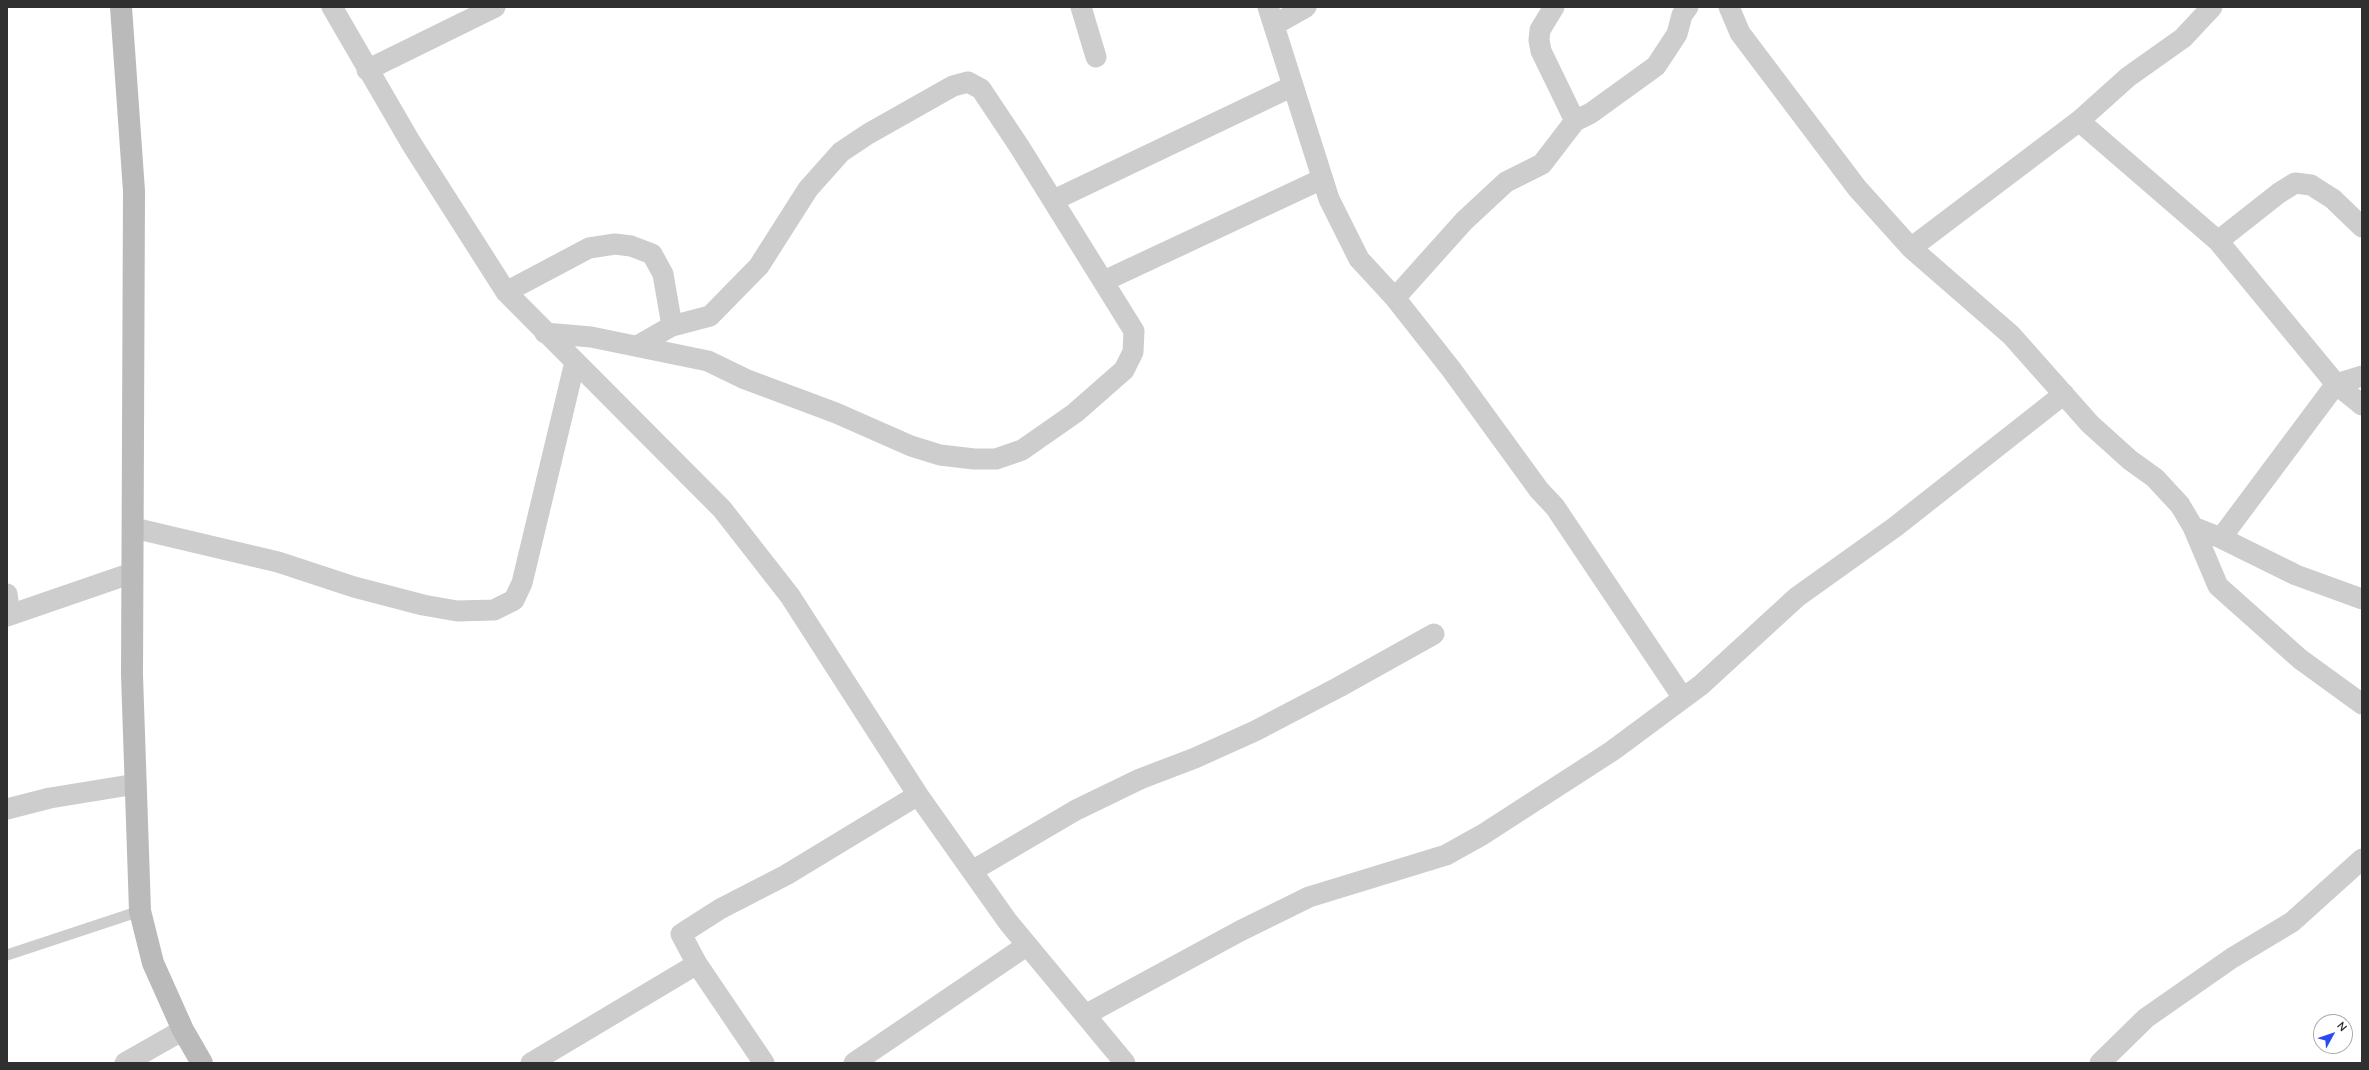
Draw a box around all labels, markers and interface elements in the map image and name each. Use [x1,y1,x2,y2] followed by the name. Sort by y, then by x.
[2313,1014,2353,1054] north arrow
[2333,1019,2350,1035] text: N

